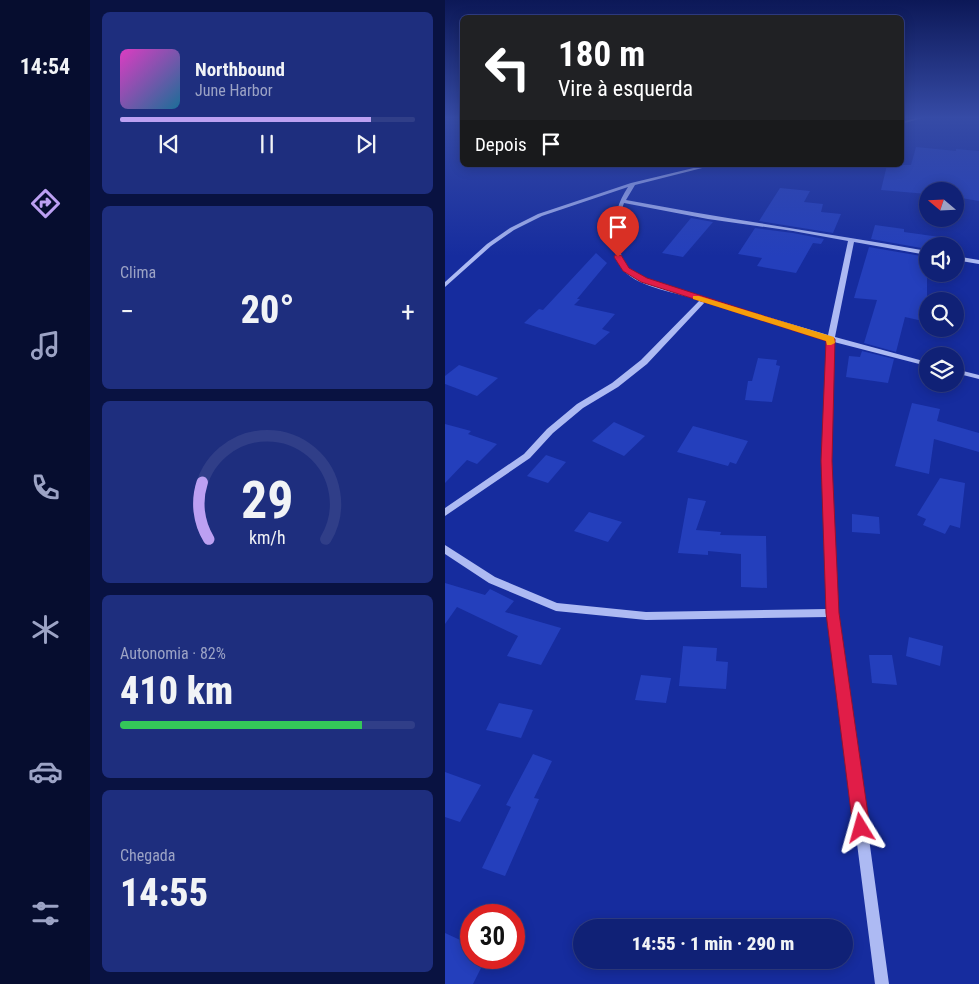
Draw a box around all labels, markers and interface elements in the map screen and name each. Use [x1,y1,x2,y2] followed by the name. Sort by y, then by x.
[558,34,645,75] text: 180 m
[475,35,540,100] icon: left
[20,54,70,79] text: 14:54
[195,58,285,81] text: Northbound
[558,76,693,101] text: Vire à esquerda
[195,81,273,100] text: June Harbor
[155,130,183,158] icon: previous
[253,130,281,158] icon: pause
[352,130,380,158] icon: next
[537,130,565,158] icon: arrive
[475,133,527,156] text: Depois
[919,182,964,228] north arrow
[919,182,964,392] map controls
[28,186,63,221] icon: directions
[597,206,639,257] pin
[604,213,632,241] icon: arrive
[919,237,964,282] button: sound
[120,263,156,282] text: Clima
[241,288,294,332] text: 20°
[919,292,964,337] button: search
[120,295,134,328] text: −
[401,295,415,328] text: +
[28,328,63,363] icon: music
[919,347,964,392] button: layers
[28,470,63,505] icon: phone
[241,470,294,531] text: 29
[249,527,286,548] text: km/h
[28,612,63,647] icon: climate
[120,644,226,663] text: Autonomia · 82%
[120,669,233,713] text: 410 km
[28,754,63,789] icon: car
[834,801,886,853] position arrow
[120,846,175,865] text: Chegada
[120,871,208,915] text: 14:55
[28,896,63,931] icon: filters
[460,904,525,969] speed limit sign: 30
[632,932,794,955] text: 14:55 · 1 min · 290 m

